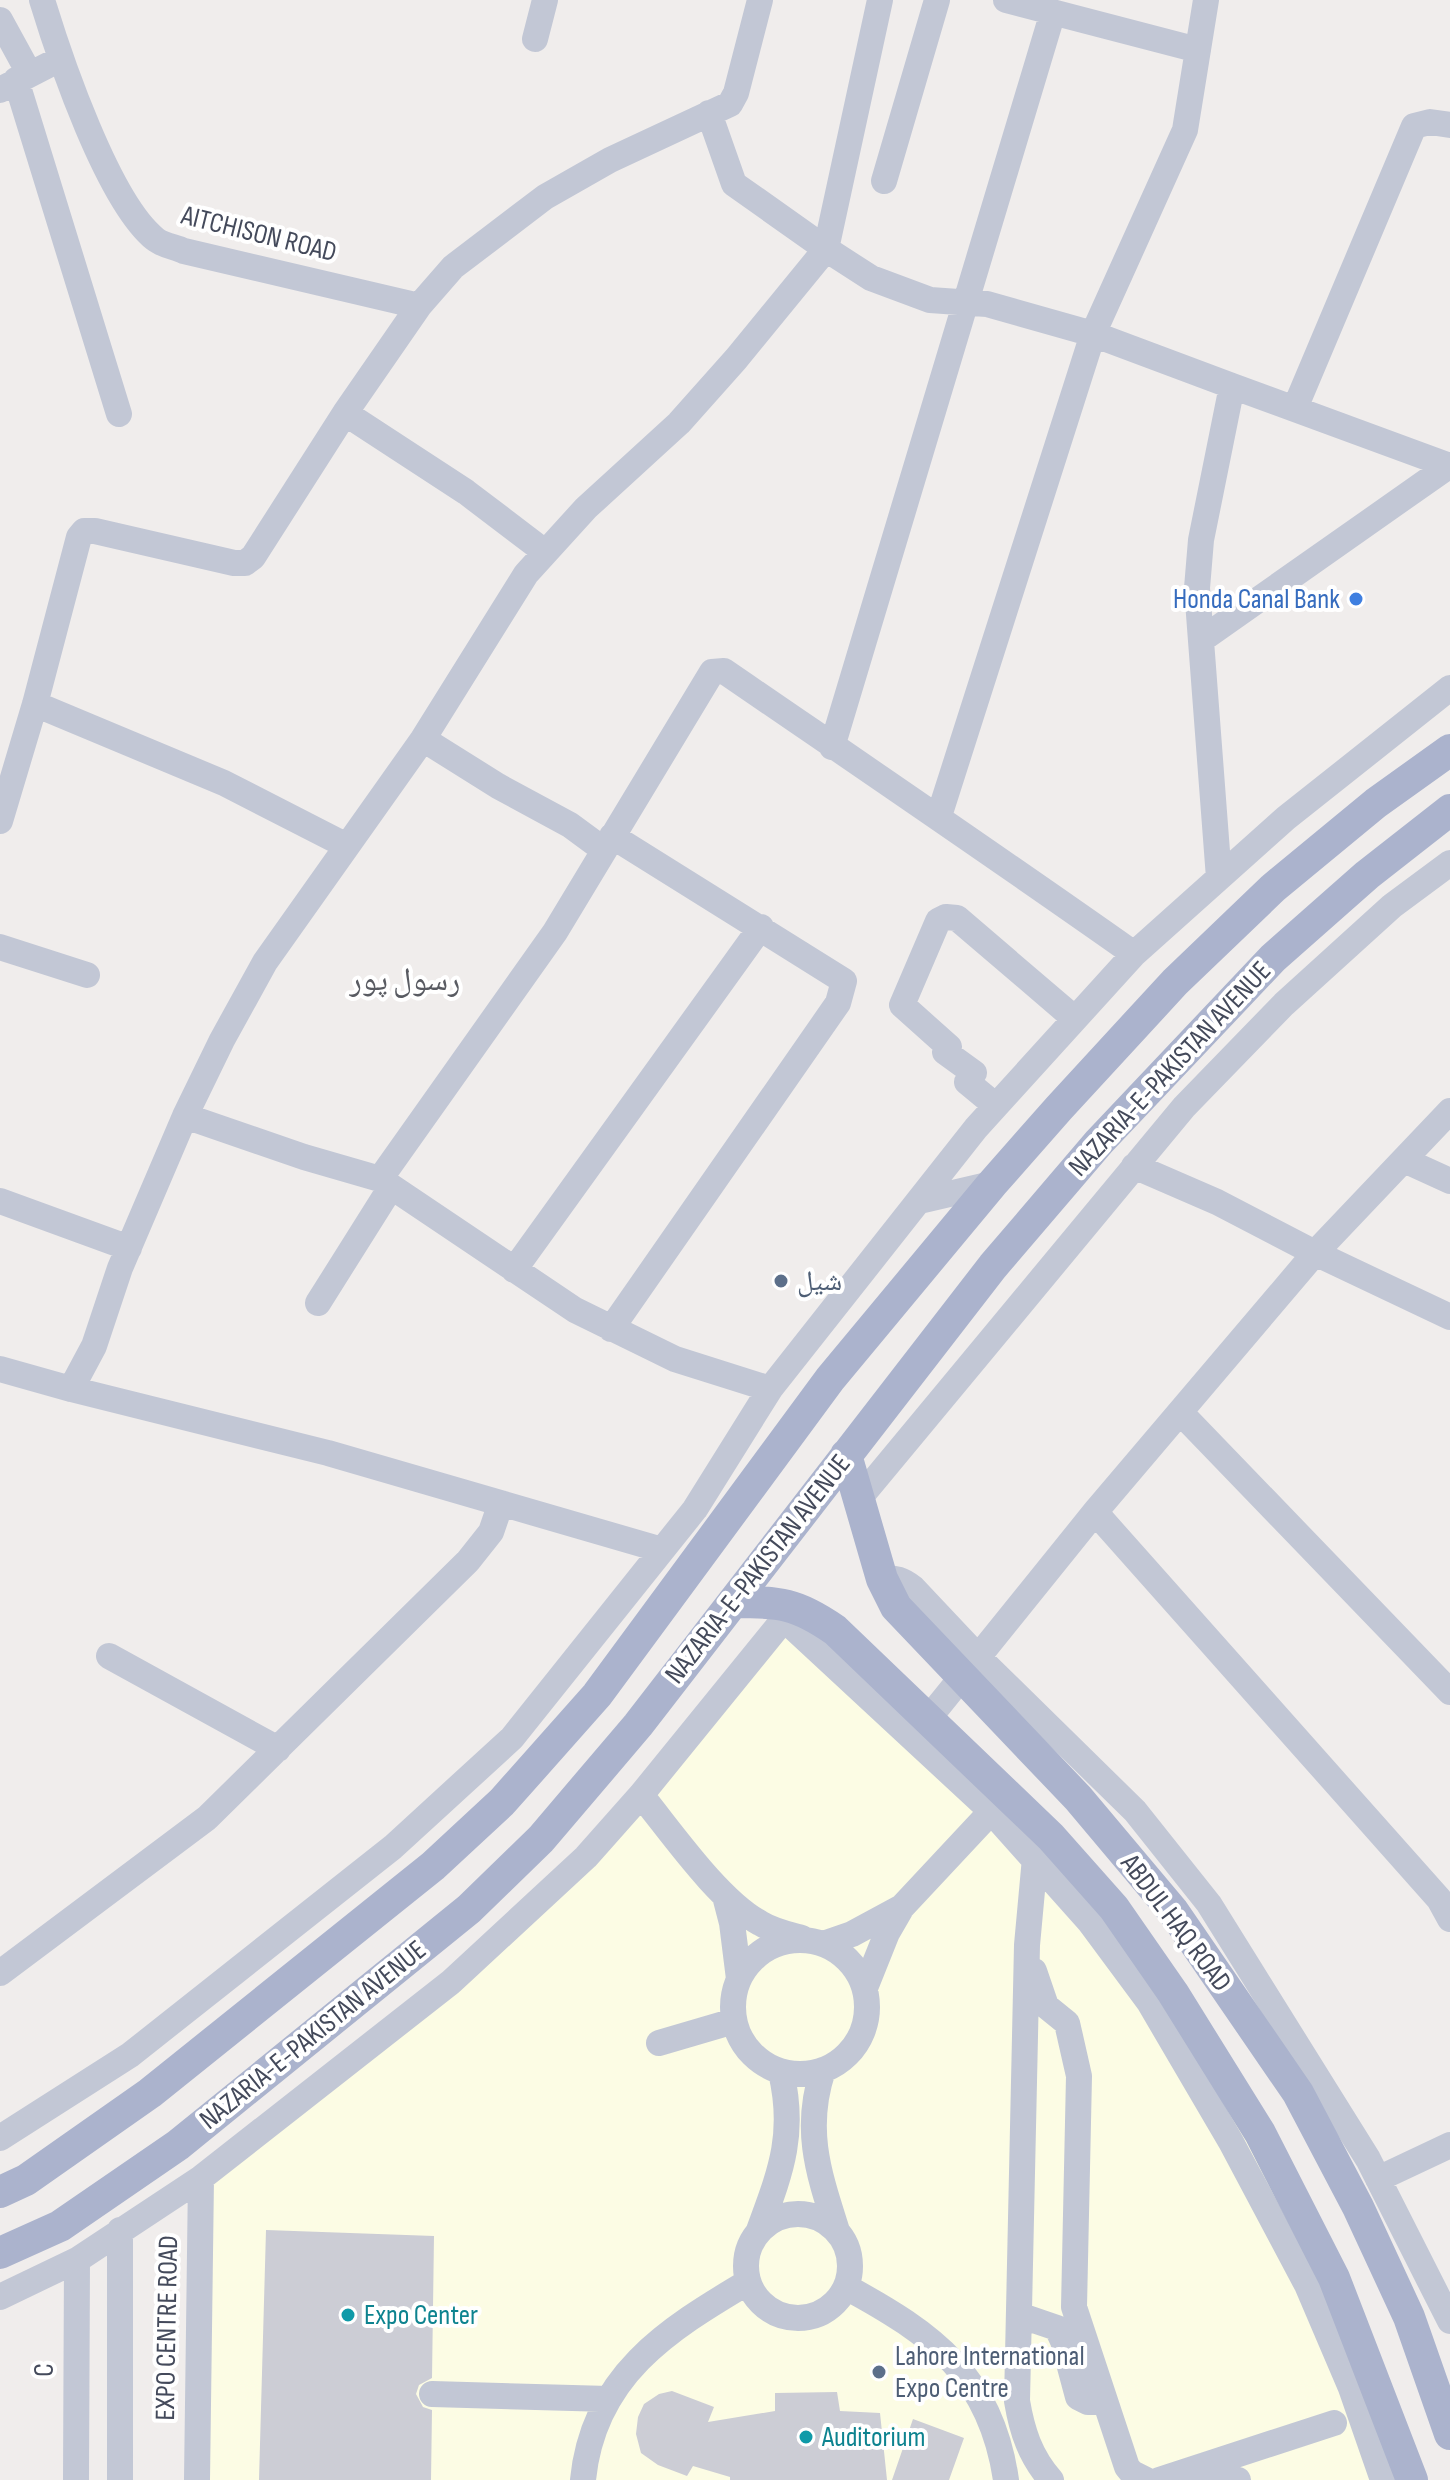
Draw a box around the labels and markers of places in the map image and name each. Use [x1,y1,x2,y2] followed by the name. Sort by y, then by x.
[1173,583,1340,616] place label: Honda Canal Bank
[1347,590,1365,608] marker: Honda Canal Bank
[797,1265,842,1298] place label: شیل
[772,1272,790,1290] marker: شیل
[364,2299,478,2332] place label: Expo Center
[339,2306,357,2324] marker: Expo Center
[895,2340,1085,2405] place label: Lahore International Expo Centre
[870,2363,888,2381] marker: Lahore International Expo Centre
[821,2421,925,2454] place label: Auditorium
[797,2428,815,2446] marker: Auditorium

